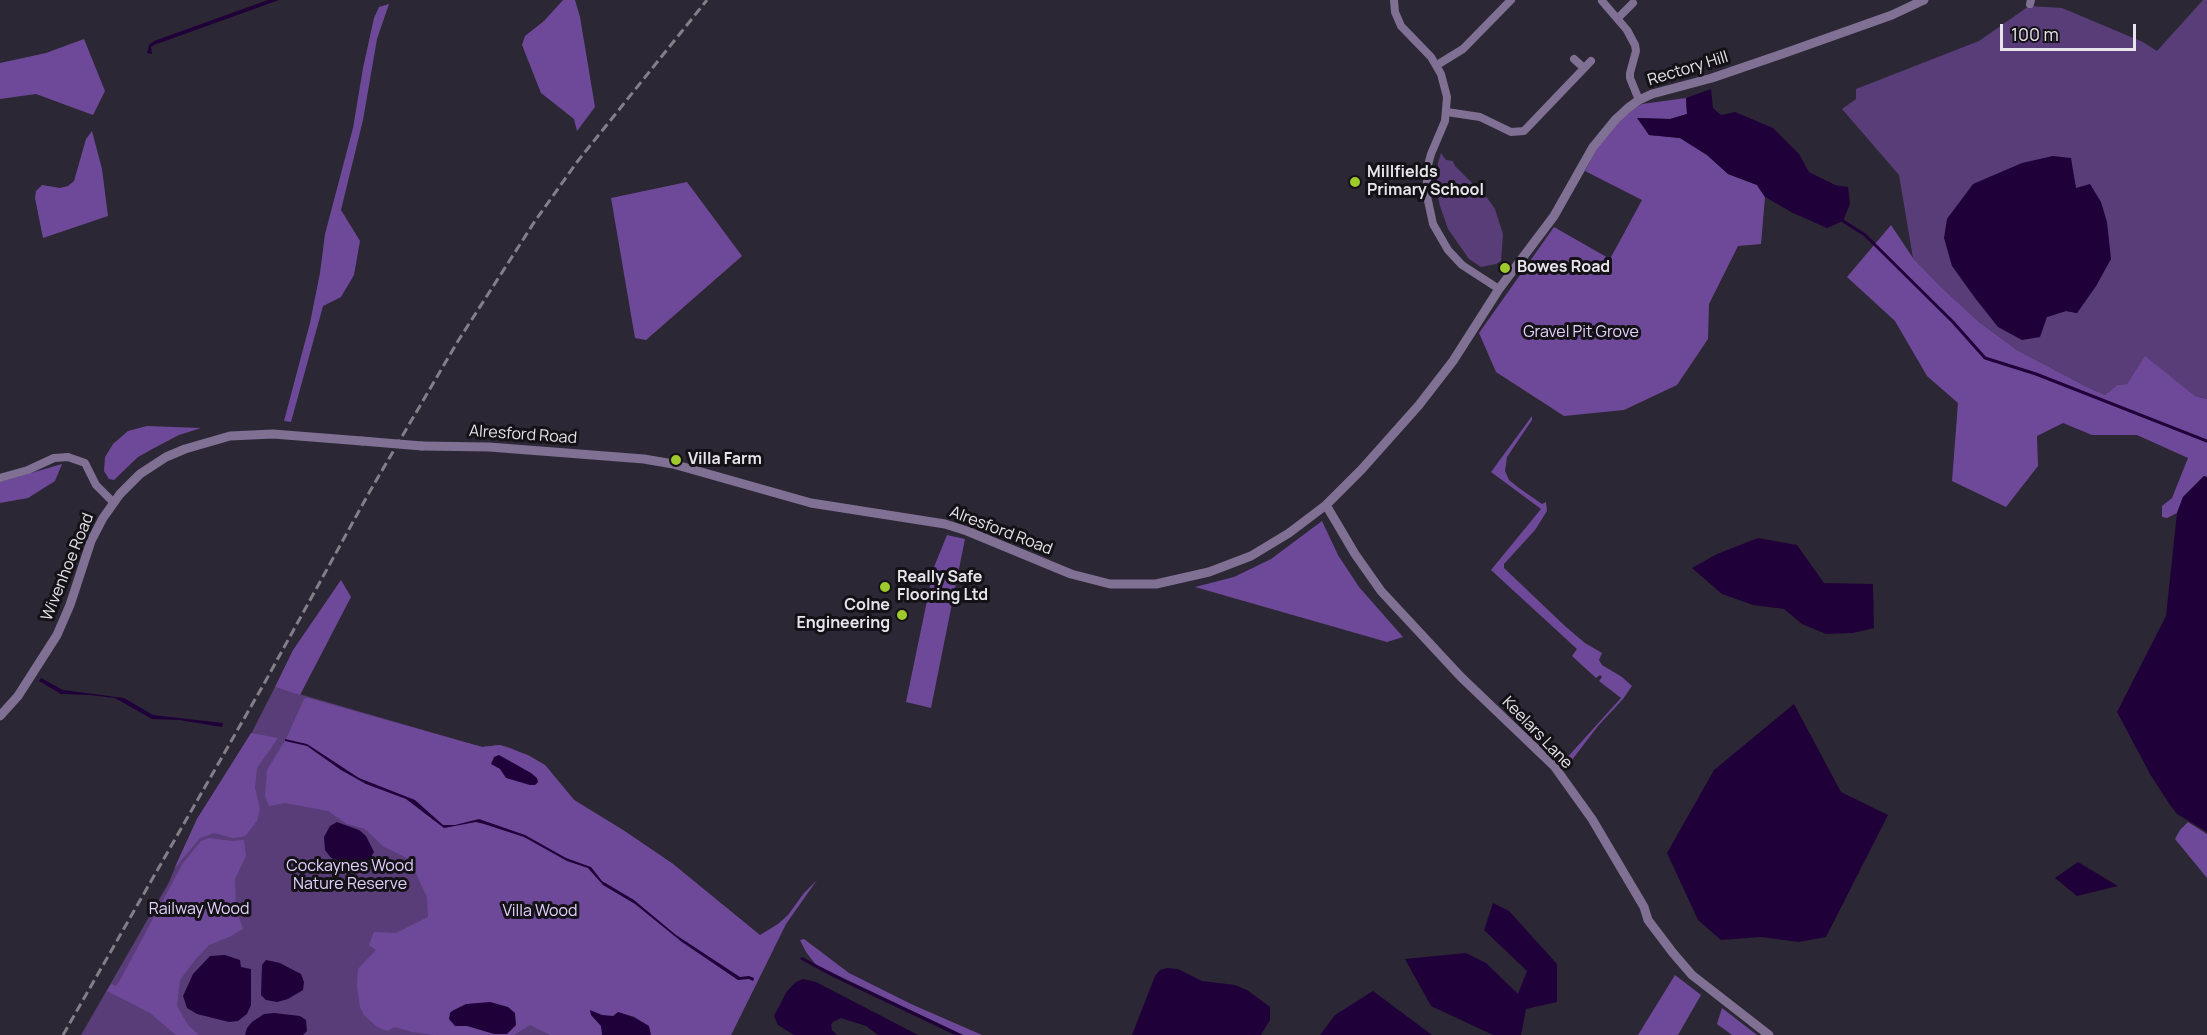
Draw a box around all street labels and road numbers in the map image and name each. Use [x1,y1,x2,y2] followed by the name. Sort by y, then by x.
[1645,48,1731,90] street label: Rectory Hill
[468,422,578,448] street label: Alresford Road
[947,503,1055,559] street label: Alresford Road
[38,510,98,624] street label: Wivenhoe Road
[1498,693,1576,773] street label: Keelars Lane

